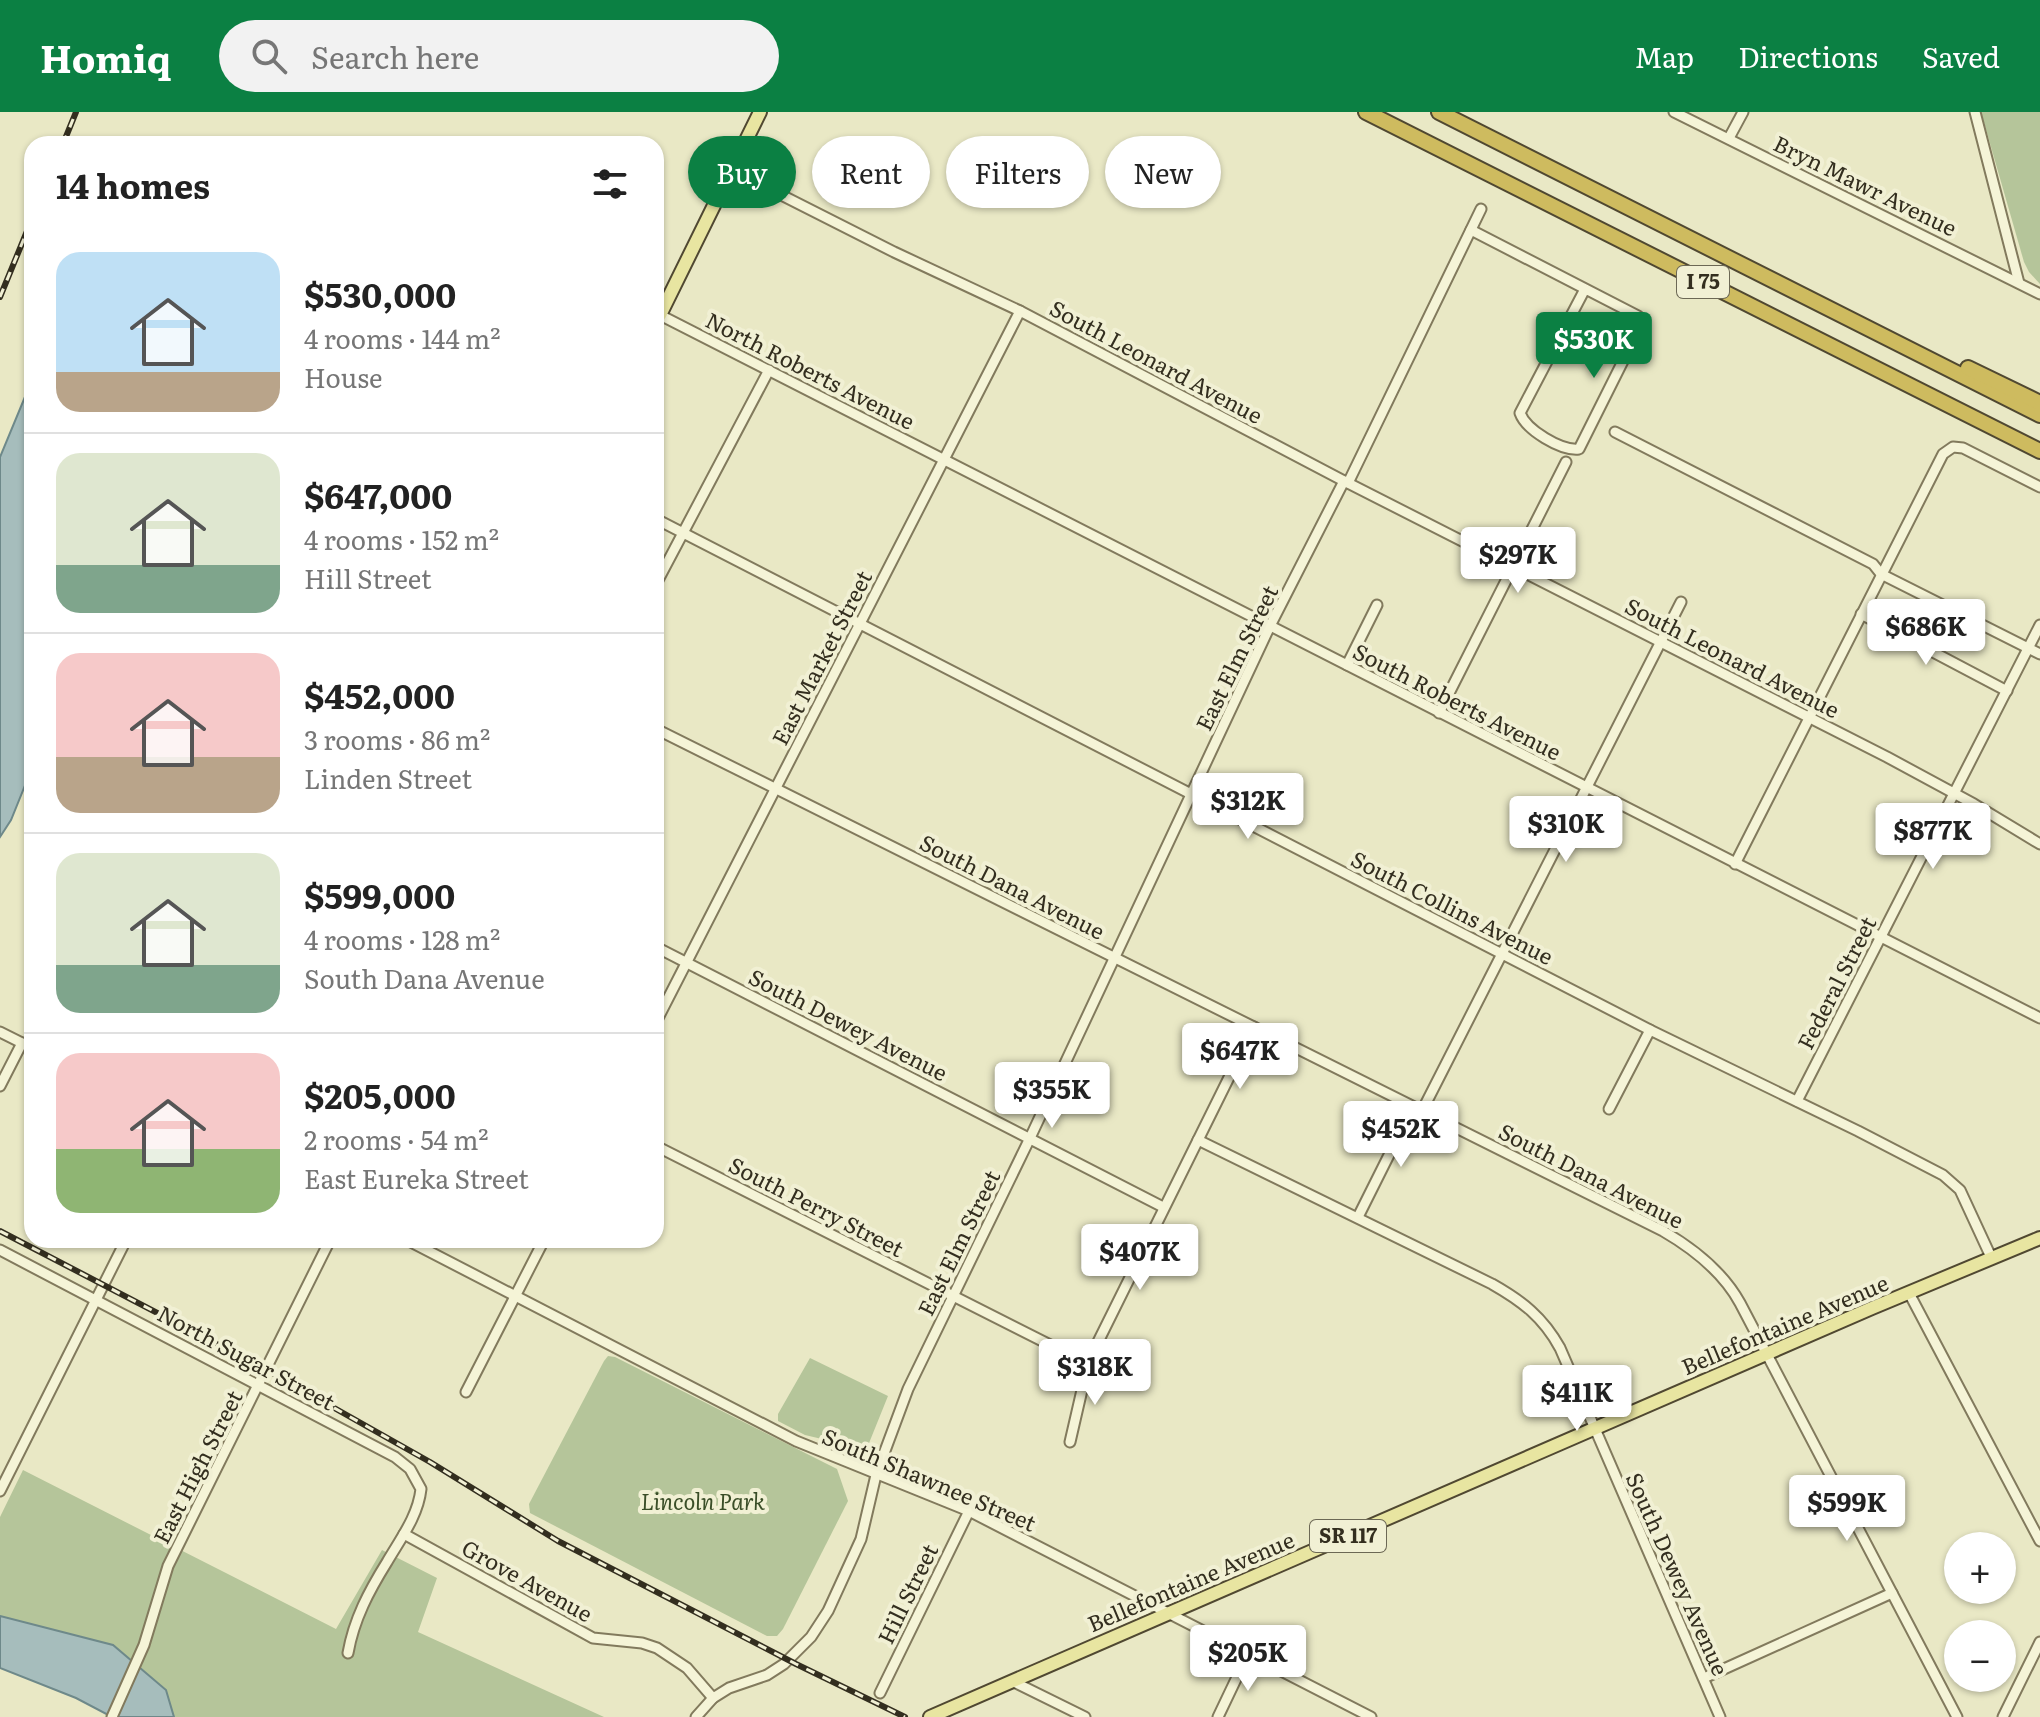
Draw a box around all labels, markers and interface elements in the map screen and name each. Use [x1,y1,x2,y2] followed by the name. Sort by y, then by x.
[219,20,779,92] search box
[40,28,171,85] text: Homiq
[247,34,291,78] icon: search
[311,34,479,78] text: Search here
[1635,35,1694,77] text: Map
[1738,35,1878,77] text: Directions
[1922,35,2000,77] text: Saved
[1768,126,1963,243] street label: Bryn Mawr Avenue
[688,136,796,208] chip: Buy
[812,136,930,208] chip: Rent
[946,136,1089,208] chip: Filters
[1105,136,1221,208] chip: New
[56,159,210,209] text: 14 homes
[588,162,632,206] icon: filters
[1677,266,1729,298] road number: I 75
[304,268,456,318] text: $530,000
[120,284,216,380] icon: home
[1044,291,1269,431] street label: South Leonard Avenue
[700,303,921,437] street label: North Roberts Avenue
[1538,312,1650,380] pin: $530K
[304,318,500,357] text: 4 rooms · 144 m²
[1554,318,1634,357] text: $530K
[304,357,382,396] text: House
[304,469,452,519] text: $647,000
[120,485,216,581] icon: home
[304,519,499,558] text: 4 rooms · 152 m²
[1462,527,1574,595] pin: $297K
[1479,533,1557,572] text: $297K
[304,558,431,597] text: Hill Street
[762,564,879,751] street label: East Market Street
[1186,579,1285,736] street label: East Elm Street
[1620,588,1846,725] street label: South Leonard Avenue
[1870,599,1982,667] pin: $686K
[1885,605,1967,644] text: $686K
[1348,634,1567,767] street label: South Roberts Avenue
[304,669,455,719] text: $452,000
[120,685,216,781] icon: home
[304,719,490,758] text: 3 rooms · 86 m²
[304,758,472,797] text: Linden Street
[1192,773,1304,841] pin: $312K
[1210,779,1286,818] text: $312K
[1510,796,1622,864] pin: $310K
[1527,802,1605,841] text: $310K
[1877,803,1989,871] pin: $877K
[1894,809,1972,848] text: $877K
[914,825,1111,947] street label: South Dana Avenue
[1346,841,1560,972] street label: South Collins Avenue
[304,869,455,919] text: $599,000
[120,885,216,981] icon: home
[1788,910,1883,1055] street label: Federal Street
[304,919,500,958] text: 4 rooms · 128 m²
[304,958,545,997] text: South Dana Avenue
[744,959,954,1088] street label: South Dewey Avenue
[1184,1023,1296,1091] pin: $647K
[1200,1029,1280,1068] text: $647K
[996,1062,1108,1130] pin: $355K
[1013,1068,1091,1107] text: $355K
[304,1069,456,1119] text: $205,000
[120,1085,216,1181] icon: home
[1345,1101,1457,1169] pin: $452K
[1361,1107,1441,1146] text: $452K
[1493,1114,1690,1236] street label: South Dana Avenue
[304,1119,489,1158] text: 2 rooms · 54 m²
[723,1147,910,1264] street label: South Perry Street
[304,1158,529,1197] text: East Eureka Street
[908,1164,1007,1321] street label: East Elm Street
[1084,1224,1196,1292] pin: $407K
[1099,1230,1181,1269] text: $407K
[1676,1265,1893,1382] street label: Bellefontaine Avenue
[152,1296,341,1417] street label: North Sugar Street
[1039,1339,1151,1407] pin: $318K
[1057,1345,1133,1384] text: $318K
[1521,1365,1633,1433] pin: $411K
[1540,1371,1614,1410] text: $411K
[144,1384,250,1549] street label: East High Street
[818,1419,1042,1539] street label: South Shawnee Street
[1619,1467,1738,1680] street label: South Dewey Avenue
[1791,1475,1903,1543] pin: $599K
[1807,1481,1887,1520] text: $599K
[641,1484,765,1517] park label: Lincoln Park
[1310,1520,1386,1552] road number: SR 117
[1082,1522,1299,1639] street label: Bellefontaine Avenue
[456,1530,599,1629] street label: Grove Avenue
[1944,1532,2016,1692] map controls
[1944,1532,2016,1604] button: +
[868,1538,945,1649] street label: Hill Street
[1944,1620,2016,1692] button: −
[1192,1625,1304,1693] pin: $205K
[1208,1631,1288,1670] text: $205K

